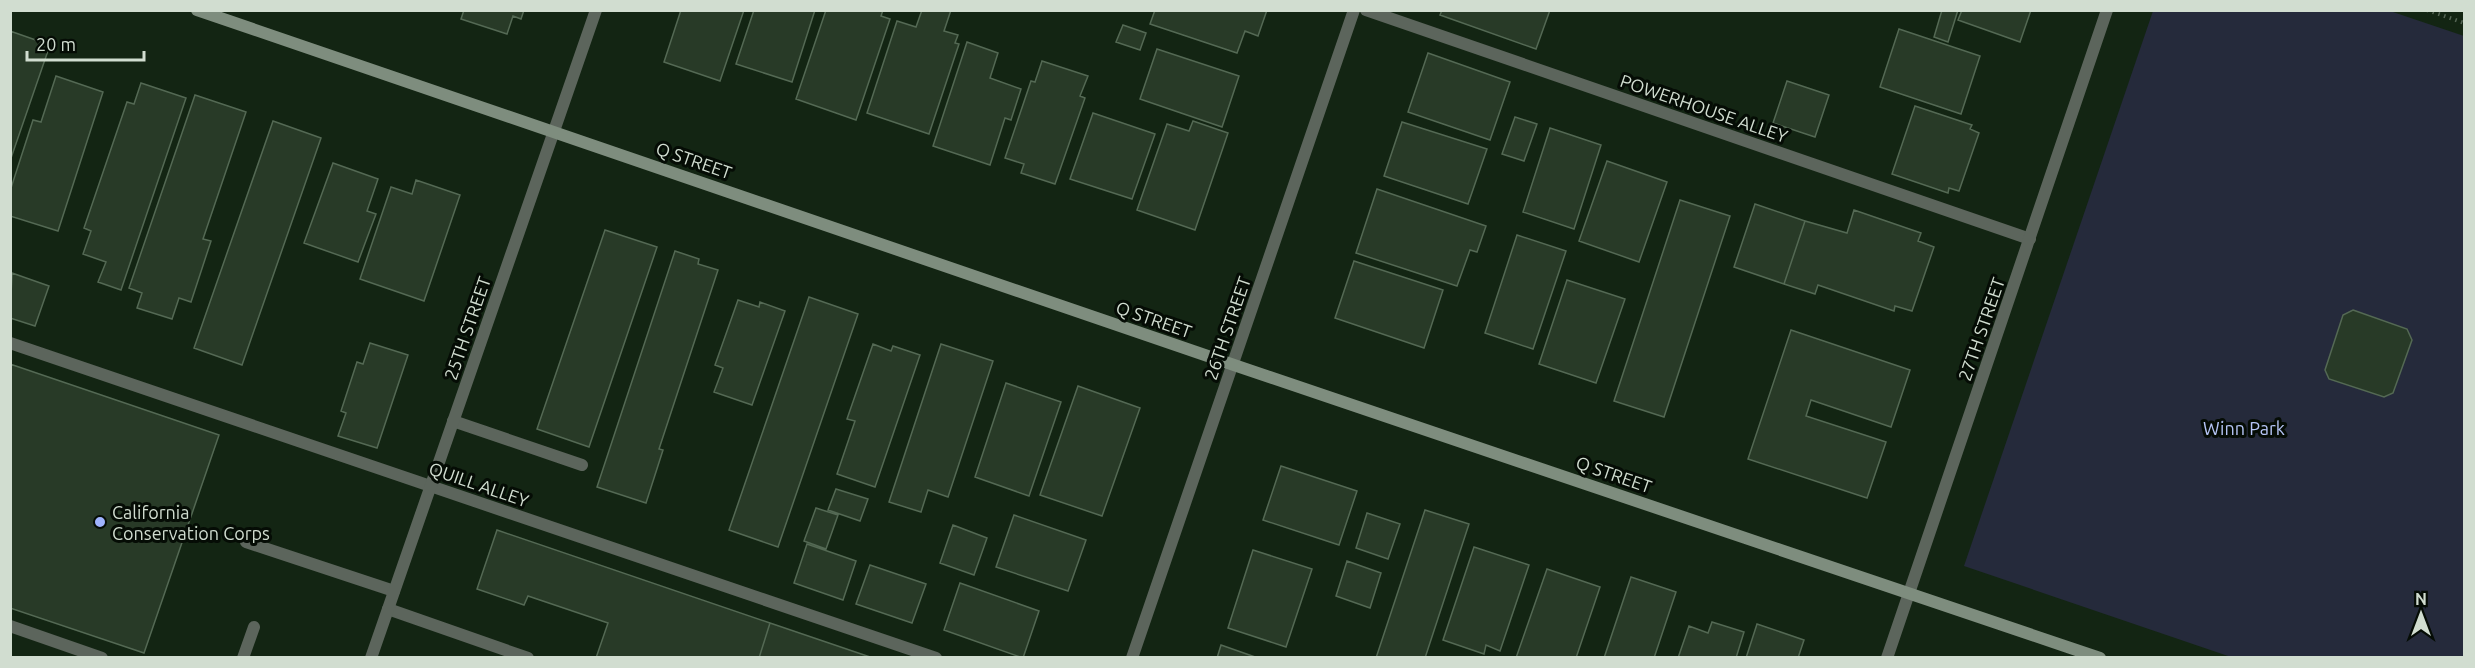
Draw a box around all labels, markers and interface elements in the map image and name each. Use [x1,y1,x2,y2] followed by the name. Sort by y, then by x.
[27,24,144,62] scale bar
[36,34,76,54] text: 20 m
[1618,70,1791,146] street label: POWERHOUSE ALLEY
[653,138,735,183] street label: Q STREET
[440,274,494,382] street label: 25TH STREET
[1200,274,1254,382] street label: 26TH STREET
[1954,275,2008,383] street label: 27TH STREET
[1113,297,1195,342] street label: Q STREET
[2203,418,2285,438] park label: Winn Park
[1573,452,1655,497] street label: Q STREET
[426,458,532,511] street label: QUILL ALLEY
[112,502,270,543] place label: California Conservation Corps
[93,515,107,529] marker: California Conservation Corps
[2391,584,2451,644] north arrow
[2415,590,2427,608] text: N

